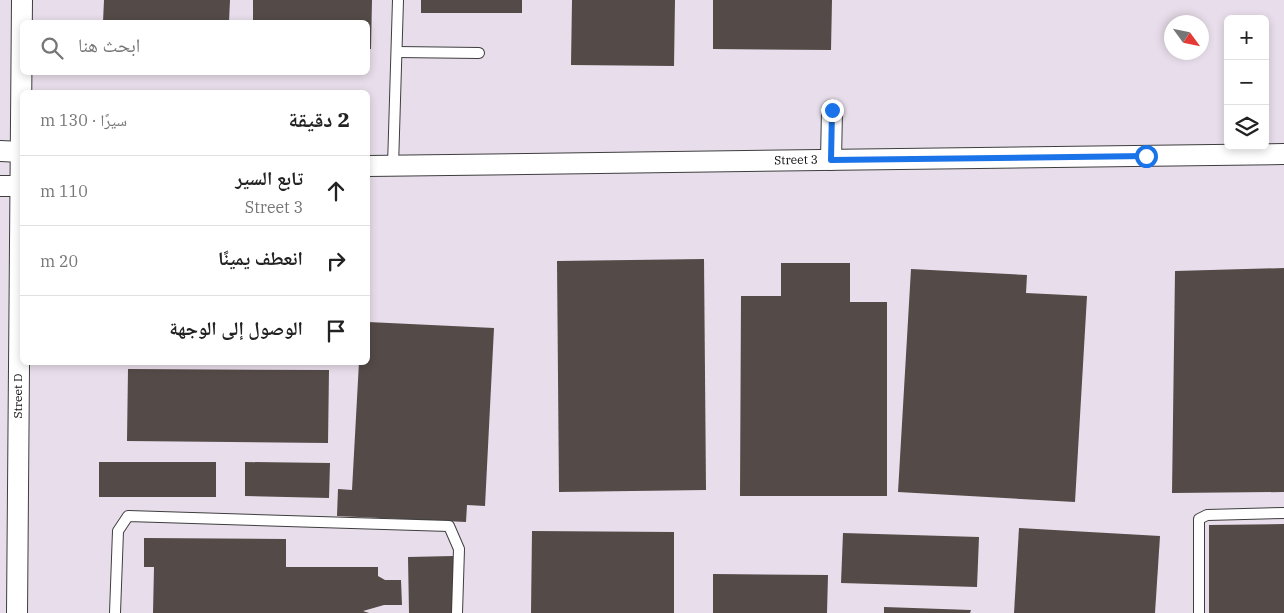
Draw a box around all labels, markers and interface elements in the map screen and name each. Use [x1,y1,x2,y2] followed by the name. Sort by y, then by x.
[1164,15,1209,60] north arrow
[1224,15,1269,150] map controls
[1224,15,1269,60] button: +
[20,20,370,75] search box
[78,33,140,57] text: ابحث هنا
[38,34,66,62] icon: search
[1224,60,1269,105] button: −
[821,99,844,122] route end
[288,105,350,133] text: 2 دقيقة
[1224,105,1269,150] button: layers
[40,110,127,130] text: سيرًا · 130 m
[1135,145,1158,168] route start
[774,152,818,167] street label: Street 3
[235,166,303,190] text: تابع السير
[322,177,350,205] icon: ahead
[40,181,88,201] text: 110 m
[245,197,303,217] text: Street 3
[218,246,303,270] text: انعطف يمينًا
[322,247,350,275] icon: right
[40,251,78,271] text: 20 m
[169,316,303,340] text: الوصول إلى الوجهة
[322,317,350,345] icon: arrive
[10,374,25,418] street label: Street D

